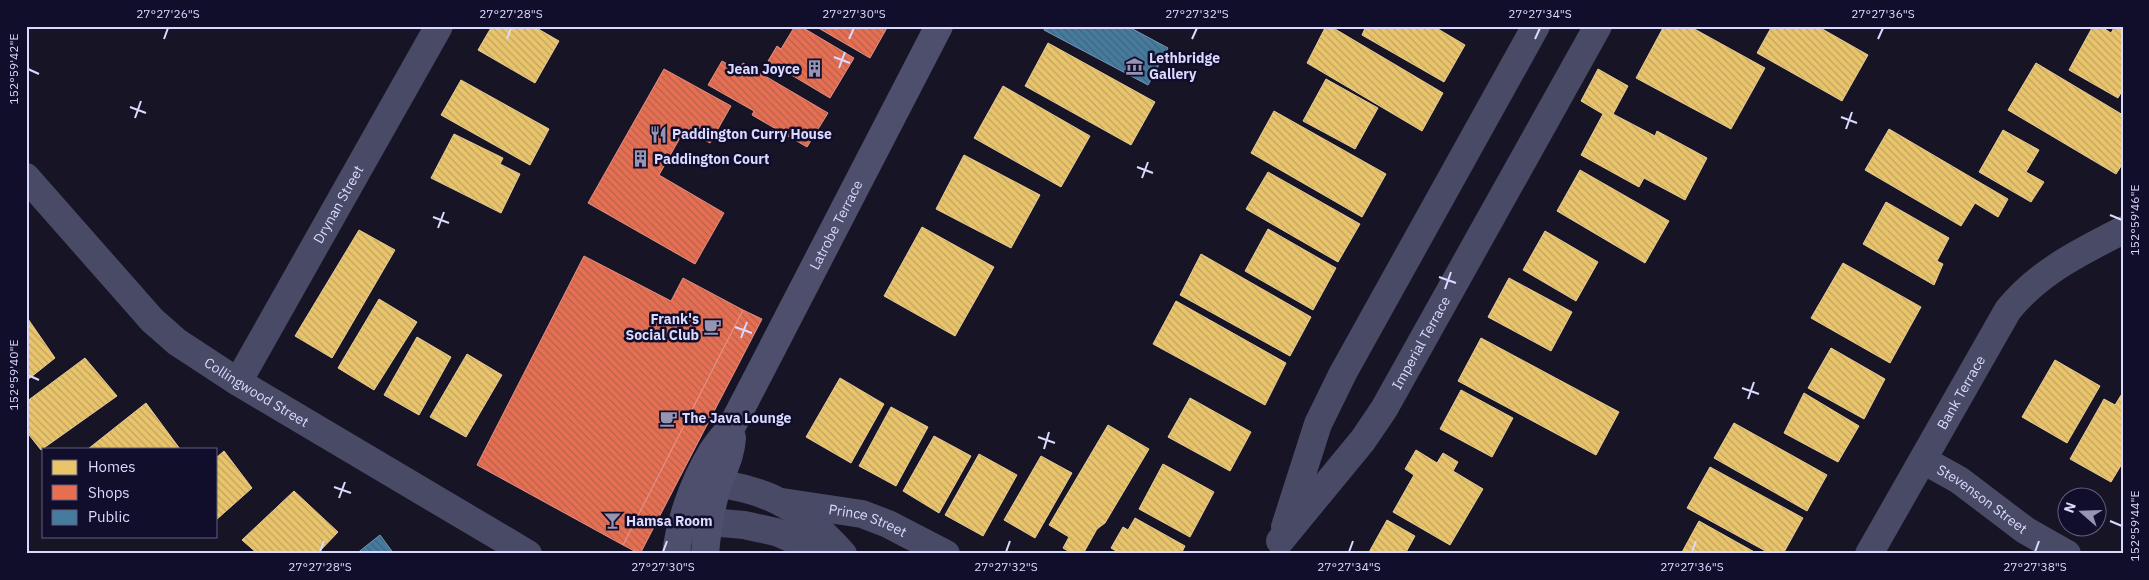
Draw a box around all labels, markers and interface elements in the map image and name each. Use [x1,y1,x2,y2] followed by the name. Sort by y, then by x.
[136,6,200,21] text: 27°27'26"S
[479,6,543,21] text: 27°27'28"S
[822,6,886,21] text: 27°27'30"S
[1165,6,1229,21] text: 27°27'32"S
[1508,6,1572,21] text: 27°27'34"S
[1851,6,1915,21] text: 27°27'36"S
[6,34,21,104] text: 152°59'42"E
[1149,49,1220,83] place label: Lethbridge Gallery
[1125,56,1145,76] museum icon: Lethbridge Gallery
[804,59,824,79] building icon: Jean Joyce
[727,60,800,78] place label: Jean Joyce
[648,124,668,144] restaurant icon: Paddington Curry House
[672,125,832,143] place label: Paddington Curry House
[630,149,650,169] building icon: Paddington Court
[654,150,769,168] place label: Paddington Court
[309,162,368,247] street label: Drynan Street
[805,177,867,273] street label: Latrobe Terrace
[2127,185,2142,255] text: 152°59'46"E
[1388,293,1454,393] street label: Imperial Terrace
[625,310,699,344] place label: Frank's Social Club
[703,317,723,337] cafe icon: Frank's Social Club
[6,340,21,410] text: 152°59'40"E
[1933,352,1989,433] street label: Bank Terrace
[201,353,312,431] street label: Collingwood Street
[658,408,678,428] cafe icon: The Java Lounge
[682,409,792,427] place label: The Java Lounge
[42,448,218,538] legend
[88,457,136,476] text: Homes
[1934,461,2031,538] street label: Stevenson Street
[88,483,130,502] text: Shops
[2056,488,2106,538] north arrow
[2127,491,2142,561] text: 152°59'44"E
[827,500,910,541] street label: Prince Street
[2060,500,2080,515] text: N
[88,507,130,526] text: Public
[602,511,622,531] bar icon: Hamsa Room
[626,512,712,530] place label: Hamsa Room
[288,559,352,574] text: 27°27'28"S
[631,559,695,574] text: 27°27'30"S
[974,559,1038,574] text: 27°27'32"S
[1317,559,1381,574] text: 27°27'34"S
[1660,559,1724,574] text: 27°27'36"S
[2003,559,2067,574] text: 27°27'38"S

